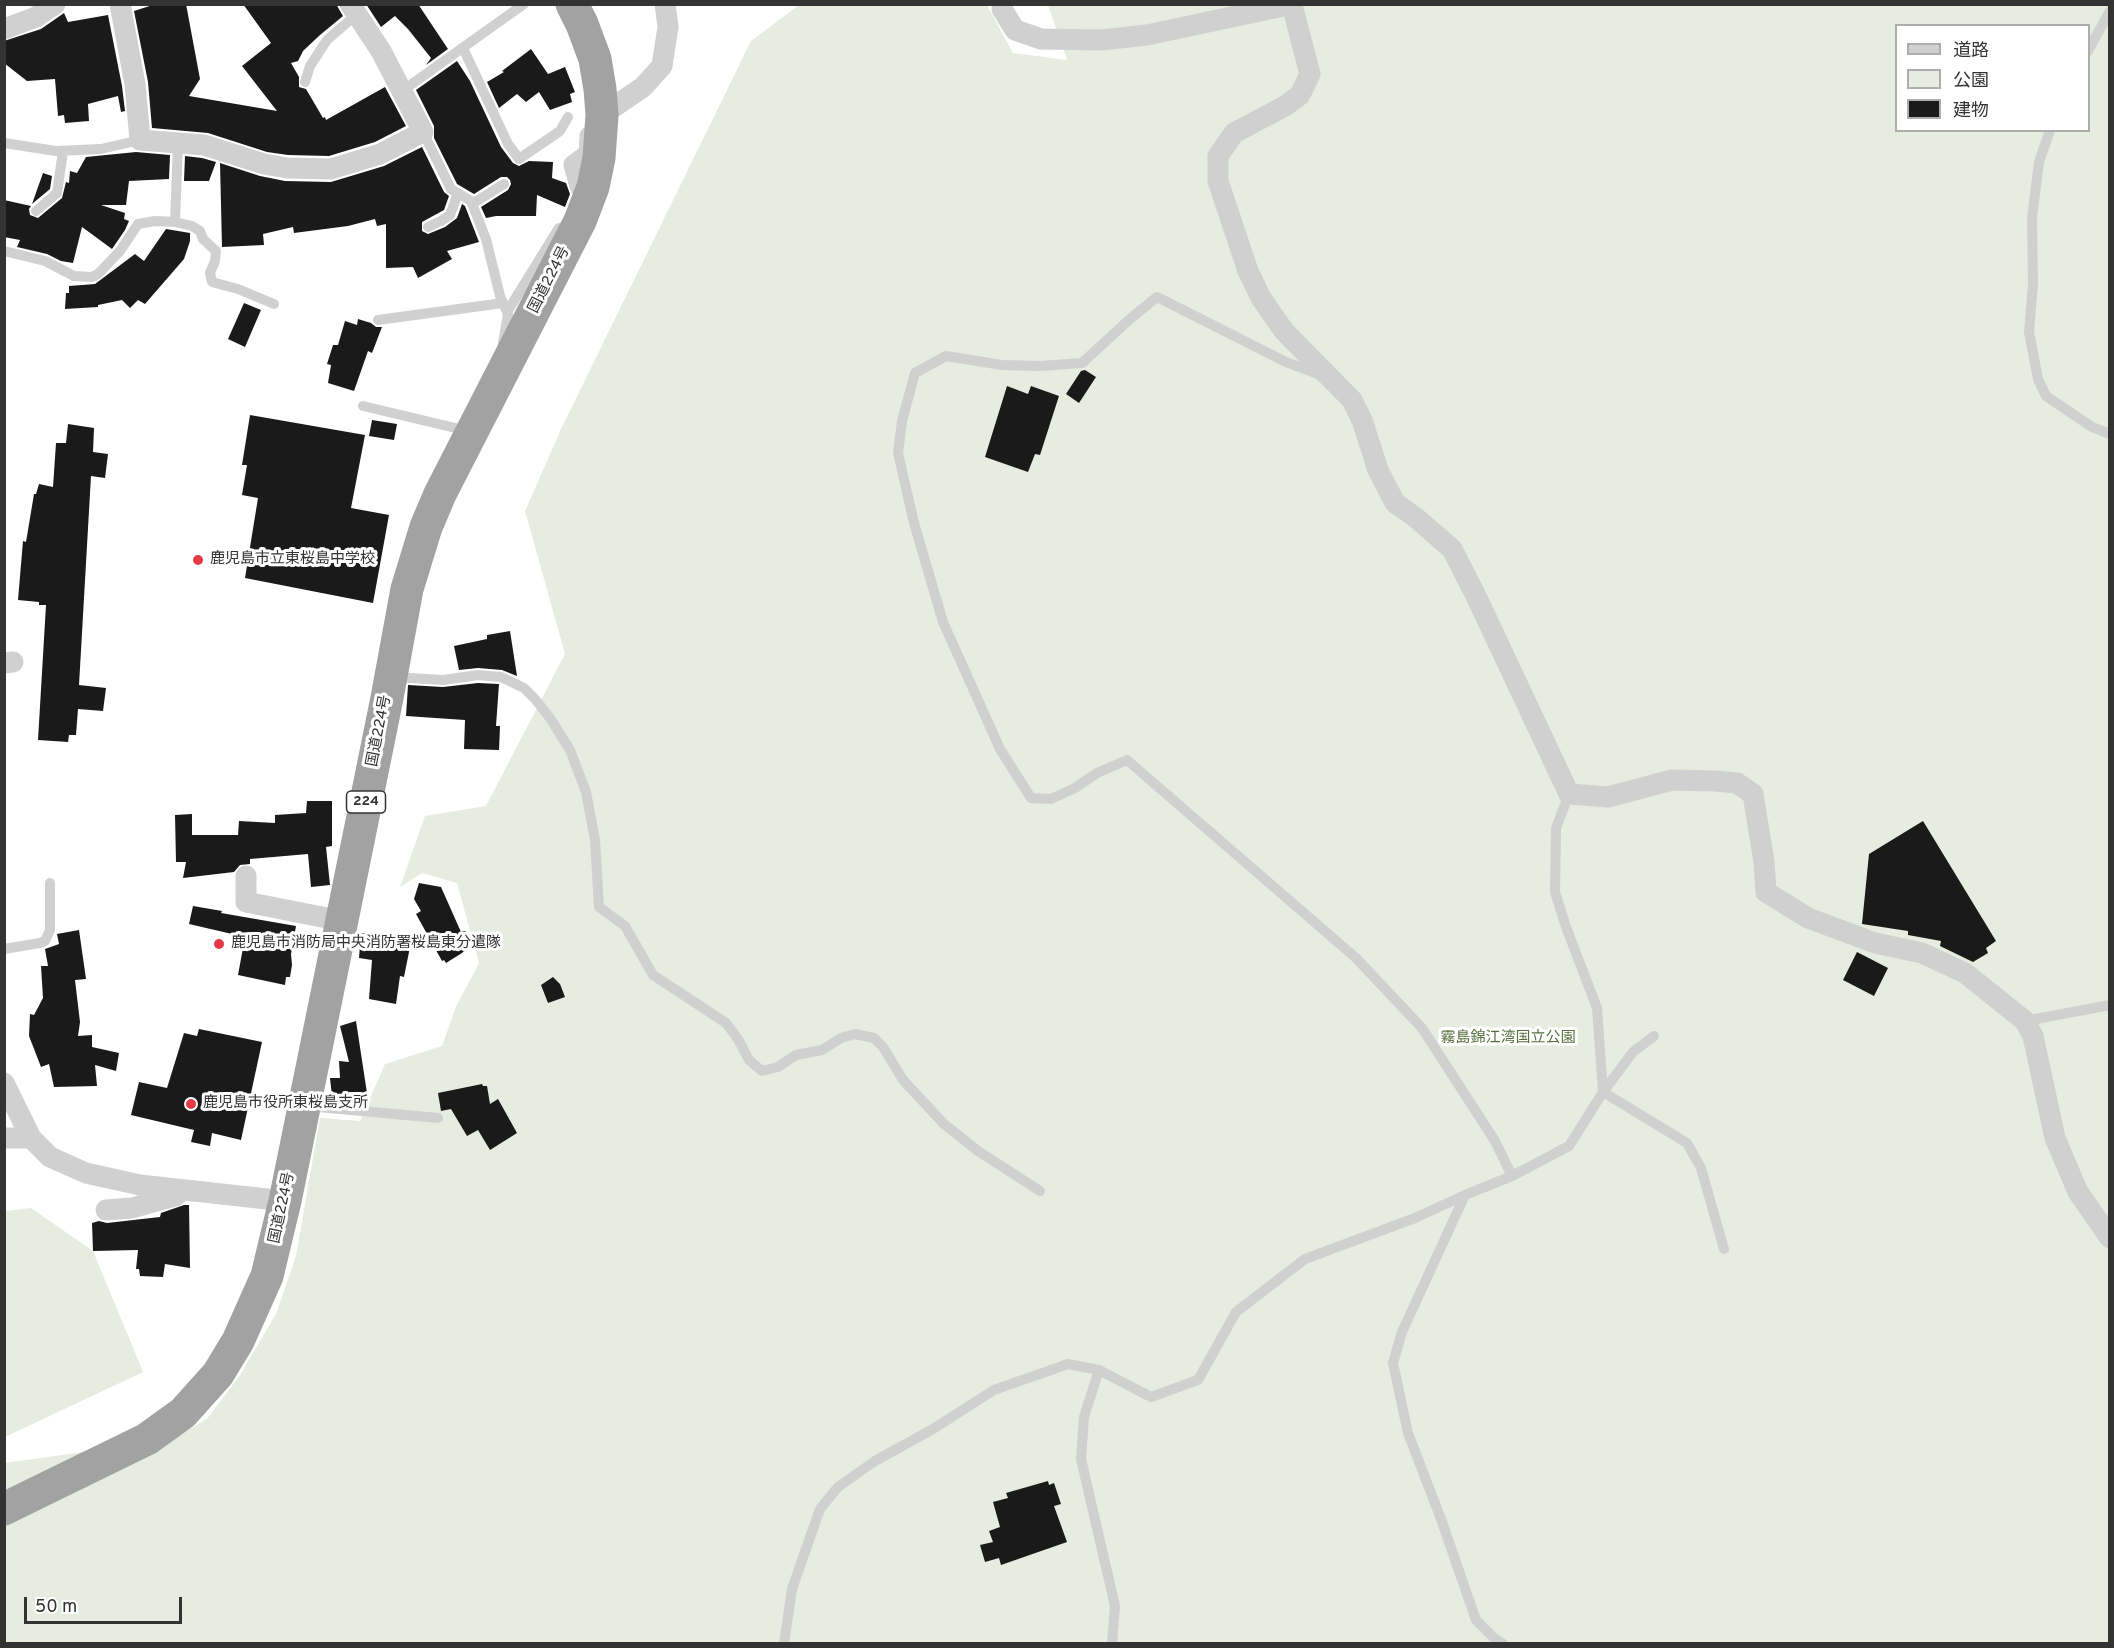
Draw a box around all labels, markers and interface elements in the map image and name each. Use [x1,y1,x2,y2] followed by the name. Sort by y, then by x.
[1895,24,2090,132] legend
[1953,40,1989,63] text: 道路
[1953,70,1989,93] text: 公園
[1953,100,1989,123] text: 建物
[526,244,574,316] street label: 国道224号
[210,551,375,569] place label: 鹿児島市立東桜島中学校
[191,553,205,567] marker: 鹿児島市立東桜島中学校
[364,694,396,768] street label: 国道224号
[346,791,386,813] road number: 224
[231,935,501,953] place label: 鹿児島市消防局中央消防署桜島東分遣隊
[212,937,226,951] marker: 鹿児島市消防局中央消防署桜島東分遣隊
[1441,1030,1575,1048] park label: 霧島錦江湾国立公園
[203,1095,368,1113] place label: 鹿児島市役所東桜島支所
[184,1097,198,1111] marker: 鹿児島市役所東桜島支所
[267,1171,299,1245] street label: 国道224号
[27,1585,184,1623] scale bar
[35,1596,77,1619] text: 50 m

